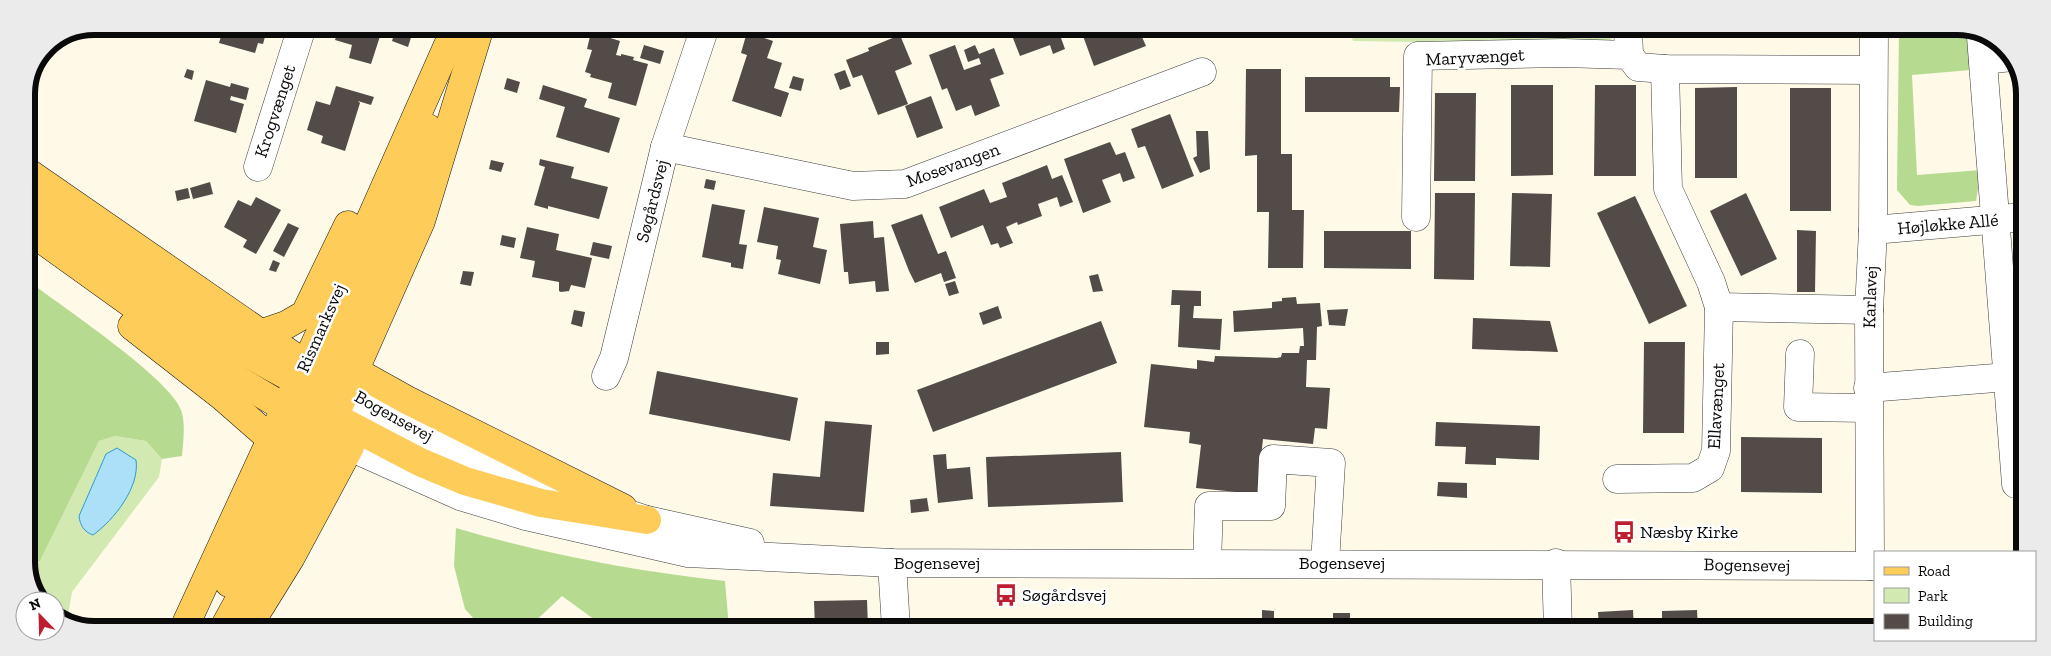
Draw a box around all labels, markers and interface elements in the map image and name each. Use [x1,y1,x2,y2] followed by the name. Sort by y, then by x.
[1425,43,1525,71] street label: Maryvænget
[250,61,300,160] street label: Krogvænget
[903,138,1003,192] street label: Mosevangen
[631,157,673,245] street label: Søgårdsvej
[1897,209,1999,239] street label: Højløkke Allé
[1858,265,1882,329] street label: Karlavej
[292,280,350,376] street label: Rismarksvej
[1703,362,1729,450] street label: Ellavænget
[351,385,437,447] street label: Bogensevej
[1611,519,1637,545] bus stop icon: Næsby Kirke
[1640,521,1738,543] place label: Næsby Kirke
[1874,551,2036,641] legend
[894,552,980,574] street label: Bogensevej
[1299,552,1385,574] street label: Bogensevej
[1704,553,1790,577] street label: Bogensevej
[1918,562,1951,580] text: Road
[993,582,1019,608] bus stop icon: Søgårdsvej
[1022,584,1107,606] place label: Søgårdsvej
[1918,587,1948,605] text: Park
[15,591,65,641] north arrow
[27,594,44,614] text: N
[1918,612,1973,630] text: Building

